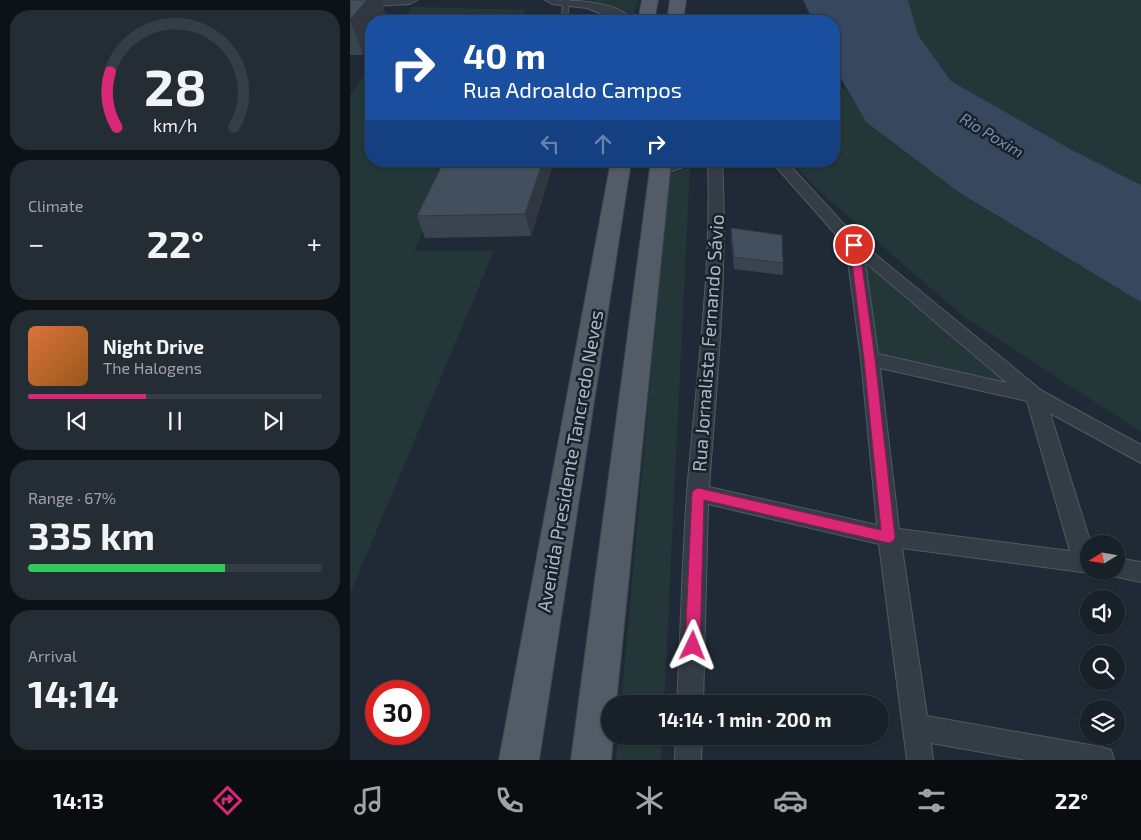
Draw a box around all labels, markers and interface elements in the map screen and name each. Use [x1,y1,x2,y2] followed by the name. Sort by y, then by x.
[463,34,546,76] text: 40 m
[380,35,445,100] icon: right
[144,54,206,116] text: 28
[463,76,682,102] text: Rua Adroaldo Campos
[957,108,1028,161] water label: Rio Poxim
[153,114,197,136] text: km/h
[536,130,564,158] icon: left
[589,130,617,158] icon: ahead
[642,130,670,158] icon: right
[28,196,83,215] text: Climate
[687,213,728,472] street label: Rua Jornalista Fernando Sávio
[147,220,204,266] text: 22°
[833,224,875,266] pin
[28,226,44,260] text: −
[307,226,322,260] text: +
[840,231,868,259] icon: arrive
[532,308,607,614] street label: Avenida Presidente Tancredo Neves
[103,335,204,358] text: Night Drive
[103,358,202,377] text: The Halogens
[63,407,91,435] icon: previous
[161,407,189,435] icon: pause
[259,407,287,435] icon: next
[28,488,116,507] text: Range · 67%
[28,512,155,558] text: 335 km
[1080,535,1125,580] north arrow
[1080,535,1125,745] map controls
[1080,590,1125,635] button: sound
[666,619,718,671] position arrow
[1080,645,1125,690] button: search
[28,646,77,665] text: Arrival
[28,670,119,716] text: 14:14
[365,680,430,745] speed limit sign: 30
[1080,700,1125,745] button: layers
[658,708,832,731] text: 14:14 · 1 min · 200 m
[210,783,245,818] icon: directions
[351,783,386,818] icon: music
[492,783,527,818] icon: phone
[632,783,667,818] icon: climate
[773,783,808,818] icon: car
[914,783,949,818] icon: filters
[53,787,104,813] text: 14:13
[1055,787,1088,813] text: 22°

